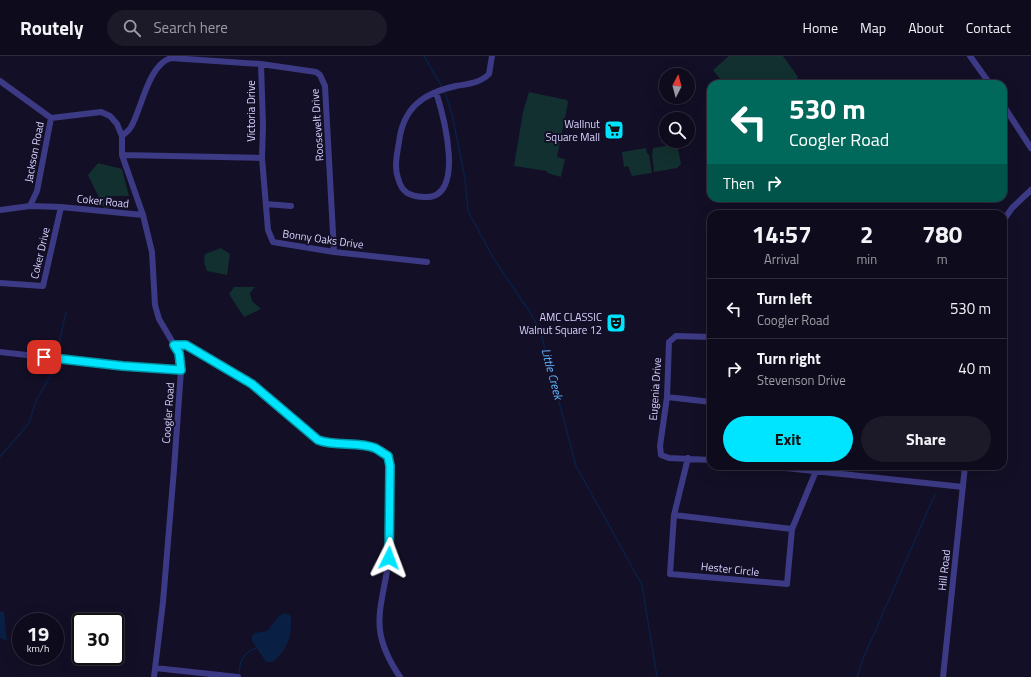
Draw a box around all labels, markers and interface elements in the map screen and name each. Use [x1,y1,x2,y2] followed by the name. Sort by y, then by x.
[107,10,387,46] search box
[20,13,83,42] text: Routely
[153,16,228,39] text: Search here
[121,17,143,39] icon: search
[803,17,838,38] text: Home
[860,17,886,38] text: Map
[908,17,944,38] text: About
[966,17,1011,38] text: Contact
[659,68,695,104] north arrow
[659,68,695,148] map controls
[243,80,259,142] street label: Victoria Drive
[789,87,866,130] text: 530 m
[306,88,328,162] street label: Roosevelt Drive
[723,96,775,148] icon: left
[659,112,695,148] button: search
[545,116,600,145] place label: Wallnut Square Mall
[603,119,625,141] supermarket icon: Wallnut Square Mall
[20,120,48,184] street label: Jackson Road
[789,126,889,153] text: Coogler Road
[723,172,755,195] text: Then
[763,172,785,194] icon: right
[76,190,130,212] street label: Coker Road
[752,216,812,252] text: 14:57
[860,216,874,252] text: 2
[922,216,962,252] text: 780
[26,225,54,280] street label: Coker Drive
[281,225,365,253] street label: Bonny Oaks Drive
[764,249,799,269] text: Arrival
[856,249,877,269] text: min
[937,249,948,269] text: m
[757,287,812,310] text: Turn left
[950,297,991,320] text: 530 m
[723,298,745,320] icon: left
[519,309,602,338] place label: AMC CLASSIC Walnut Square 12
[757,310,829,330] text: Coogler Road
[605,312,627,334] theatre icon: AMC CLASSIC Walnut Square 12
[27,340,61,374] pin
[33,346,55,368] icon: arrive
[537,346,569,403] water label: Little Creek
[757,347,821,370] text: Turn right
[645,356,665,421] street label: Eugenia Drive
[958,357,991,380] text: 40 m
[723,358,745,380] icon: right
[757,370,846,390] text: Stevenson Drive
[158,382,178,444] street label: Coogler Road
[723,416,853,462] button: Exit
[861,416,991,462] button: Share
[368,537,410,579] position arrow
[934,549,954,591] street label: Hill Road
[700,558,760,580] street label: Hester Circle
[72,613,124,665] speed limit sign: 30
[27,618,49,649] text: 19
[27,641,49,656] text: km/h

